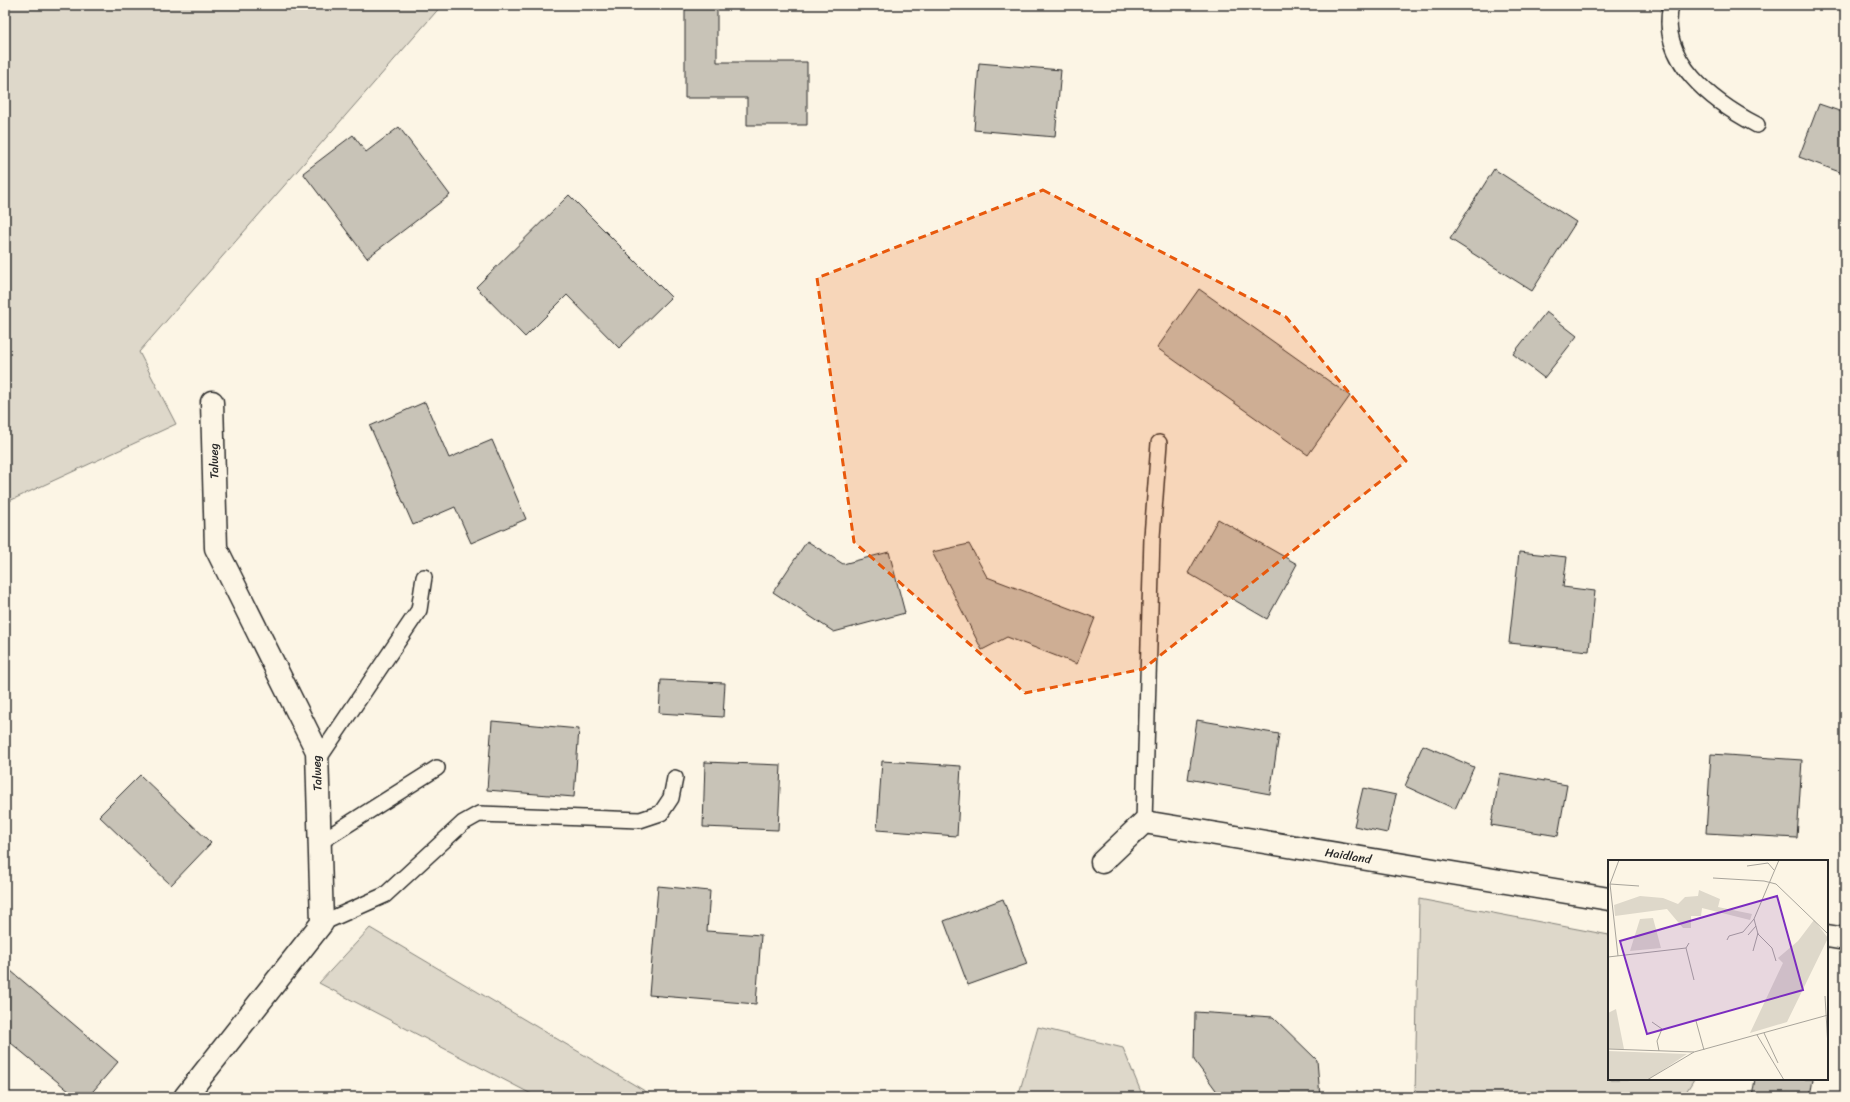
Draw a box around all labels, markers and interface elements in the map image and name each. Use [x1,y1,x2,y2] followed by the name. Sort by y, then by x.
[203,443,225,479] street label: Talweg
[305,755,329,791] street label: Talweg
[1323,841,1375,871] street label: Haidland
[1608,860,1828,1080] inset map

